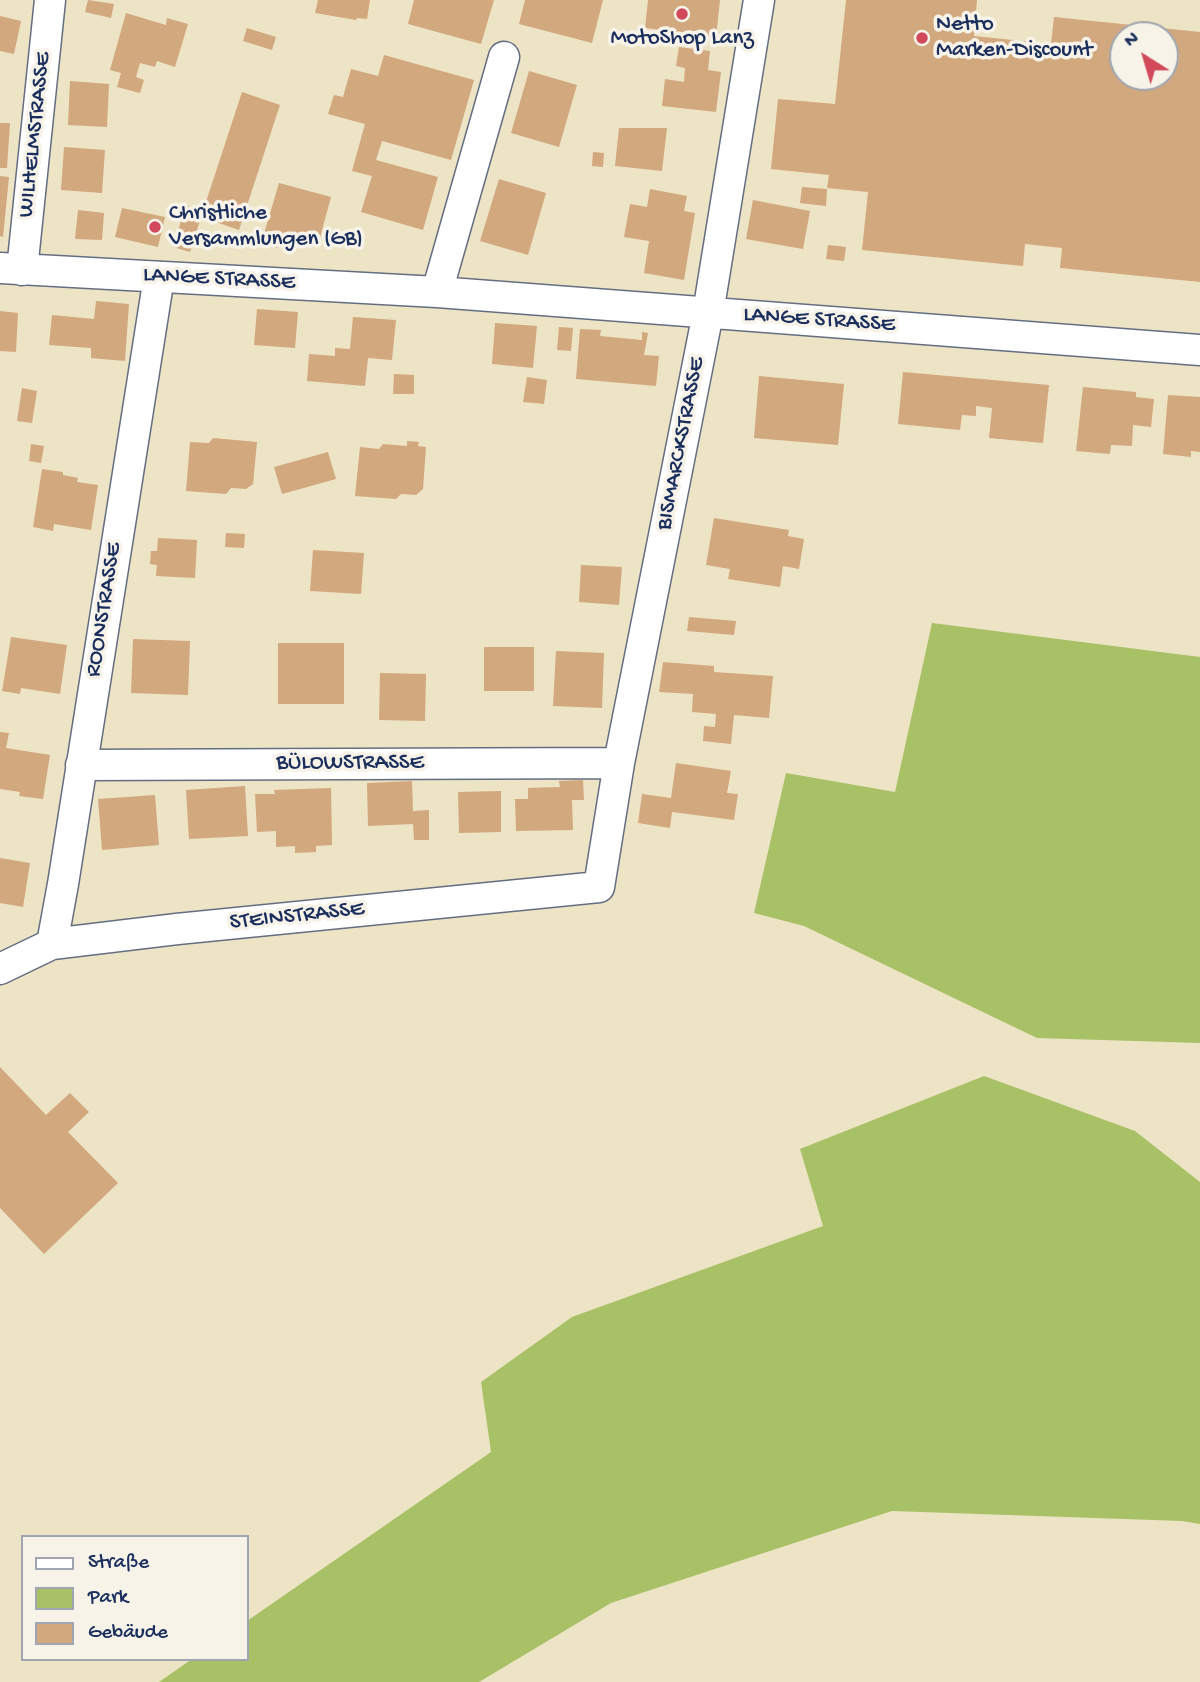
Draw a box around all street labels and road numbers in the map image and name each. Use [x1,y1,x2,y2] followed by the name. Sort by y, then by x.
[14,51,58,219] street label: WILHELMSTRASSE
[142,262,296,298] street label: LANGE STRASSE
[742,302,896,340] street label: LANGE STRASSE
[652,355,712,533] street label: BISMARCKSTRASSE
[81,541,129,679] street label: ROONSTRASSE
[276,750,424,778] street label: BÜLOWSTRASSE
[228,896,366,938] street label: STEINSTRASSE

